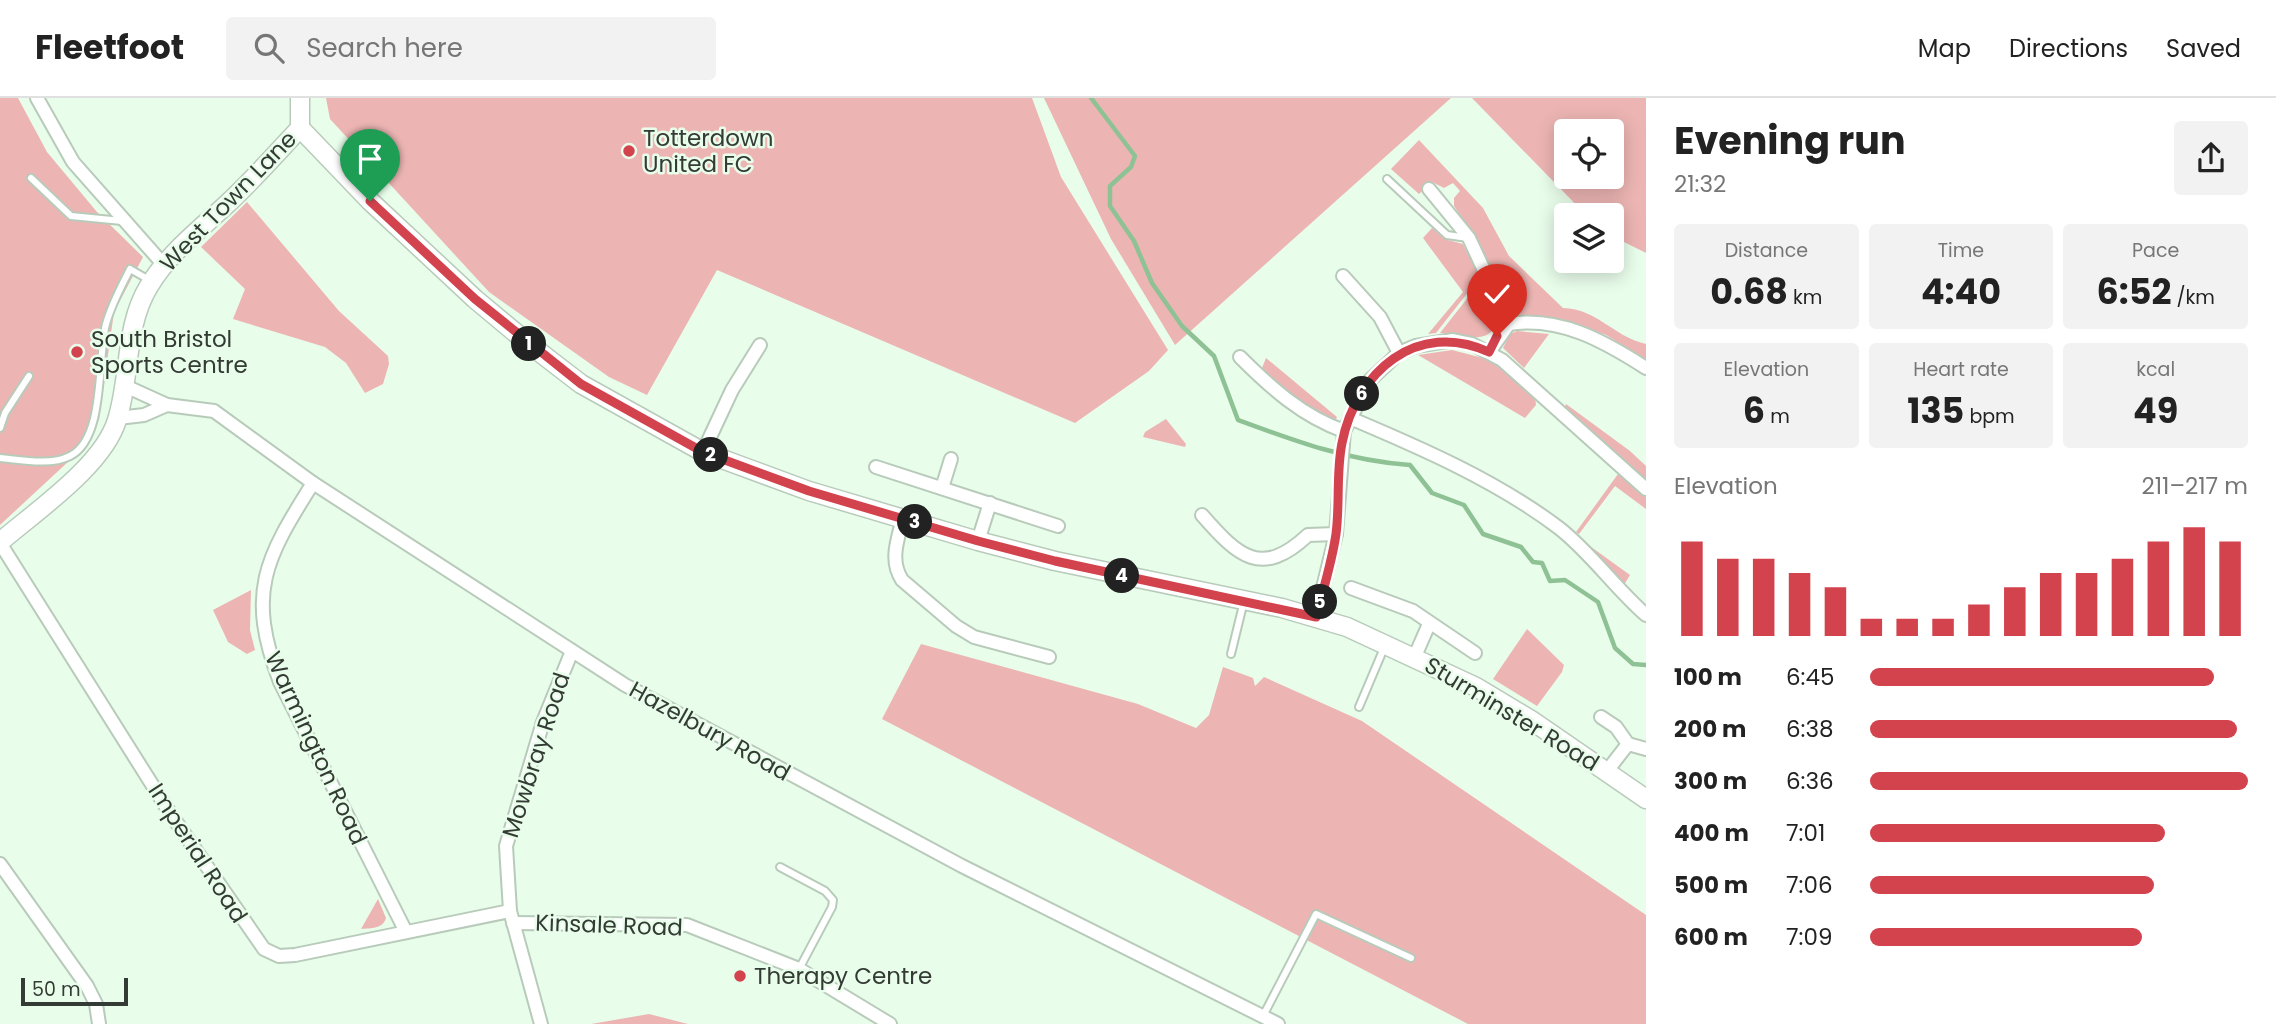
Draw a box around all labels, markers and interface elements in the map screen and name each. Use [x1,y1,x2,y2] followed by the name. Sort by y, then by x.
[226,17,716,80] search box
[35,24,184,71] text: Fleetfoot
[250,29,288,67] icon: search
[306,30,463,66] text: Search here
[1918,32,1971,65] text: Map
[2009,32,2128,65] text: Directions
[2166,32,2241,65] text: Saved
[1674,114,1906,167] text: Evening run
[1554,119,1624,273] map controls
[1554,119,1624,189] button: locate
[2174,121,2248,195] button: share
[643,122,774,180] place label: Totterdown United FC
[152,123,304,279] street label: West Town Lane
[340,129,400,201] pin
[351,140,389,178] icon: arrive
[621,143,637,159] marker: Totterdown United FC
[1674,168,1726,200] text: 21:32
[1554,203,1624,273] button: layers
[1725,237,1808,264] text: Distance
[1938,237,1984,264] text: Time
[2132,237,2179,264] text: Pace
[1467,264,1527,336] pin
[1710,267,1788,316] text: 0.68
[1921,267,2001,316] text: 4:40
[2096,267,2171,316] text: 6:52
[1478,275,1516,313] icon: check
[1788,284,1822,311] text: km
[2171,284,2215,311] text: /km
[91,323,248,381] place label: South Bristol Sports Centre
[512,327,546,362] pin: 1
[525,330,532,357] text: 1
[69,344,85,360] marker: South Bristol Sports Centre
[1724,356,1809,383] text: Elevation
[1913,356,2009,383] text: Heart rate
[2136,356,2175,383] text: kcal
[1344,376,1380,412] pin: 6
[1355,380,1368,407] text: 6
[1743,386,1765,435] text: 6
[1907,386,1964,435] text: 135
[2133,386,2178,435] text: 49
[1765,403,1790,430] text: m
[1964,403,2015,430] text: bpm
[694,438,728,472] pin: 2
[705,441,716,468] text: 2
[1674,470,1778,502] text: Elevation
[2142,470,2248,502] text: 211–217 m
[898,504,932,540] pin: 3
[909,508,920,535] text: 3
[1104,559,1140,594] pin: 4
[1115,562,1128,589] text: 4
[1302,584,1338,620] pin: 5
[1313,588,1326,615] text: 5
[257,646,375,850] street label: Warmington Road
[1419,649,1605,779] street label: Sturminster Road
[1674,661,1742,693] text: 100 m
[1786,661,1834,693] text: 6:45
[494,668,578,842] street label: Mowbray Road
[624,673,796,789] street label: Hazelbury Road
[1674,713,1746,745] text: 200 m
[1786,713,1834,745] text: 6:38
[1674,765,1747,797] text: 300 m
[1786,765,1834,797] text: 6:36
[141,777,255,929] street label: Imperial Road
[1674,817,1749,849] text: 400 m
[1786,817,1825,849] text: 7:01
[1674,869,1748,901] text: 500 m
[1786,869,1833,901] text: 7:06
[535,906,683,944] street label: Kinsale Road
[1674,921,1748,953] text: 600 m
[1786,921,1832,953] text: 7:09
[754,960,932,992] place label: Therapy Centre
[732,968,748,984] marker: Therapy Centre
[21,975,128,1007] scale bar
[32,976,81,1003] text: 50 m

